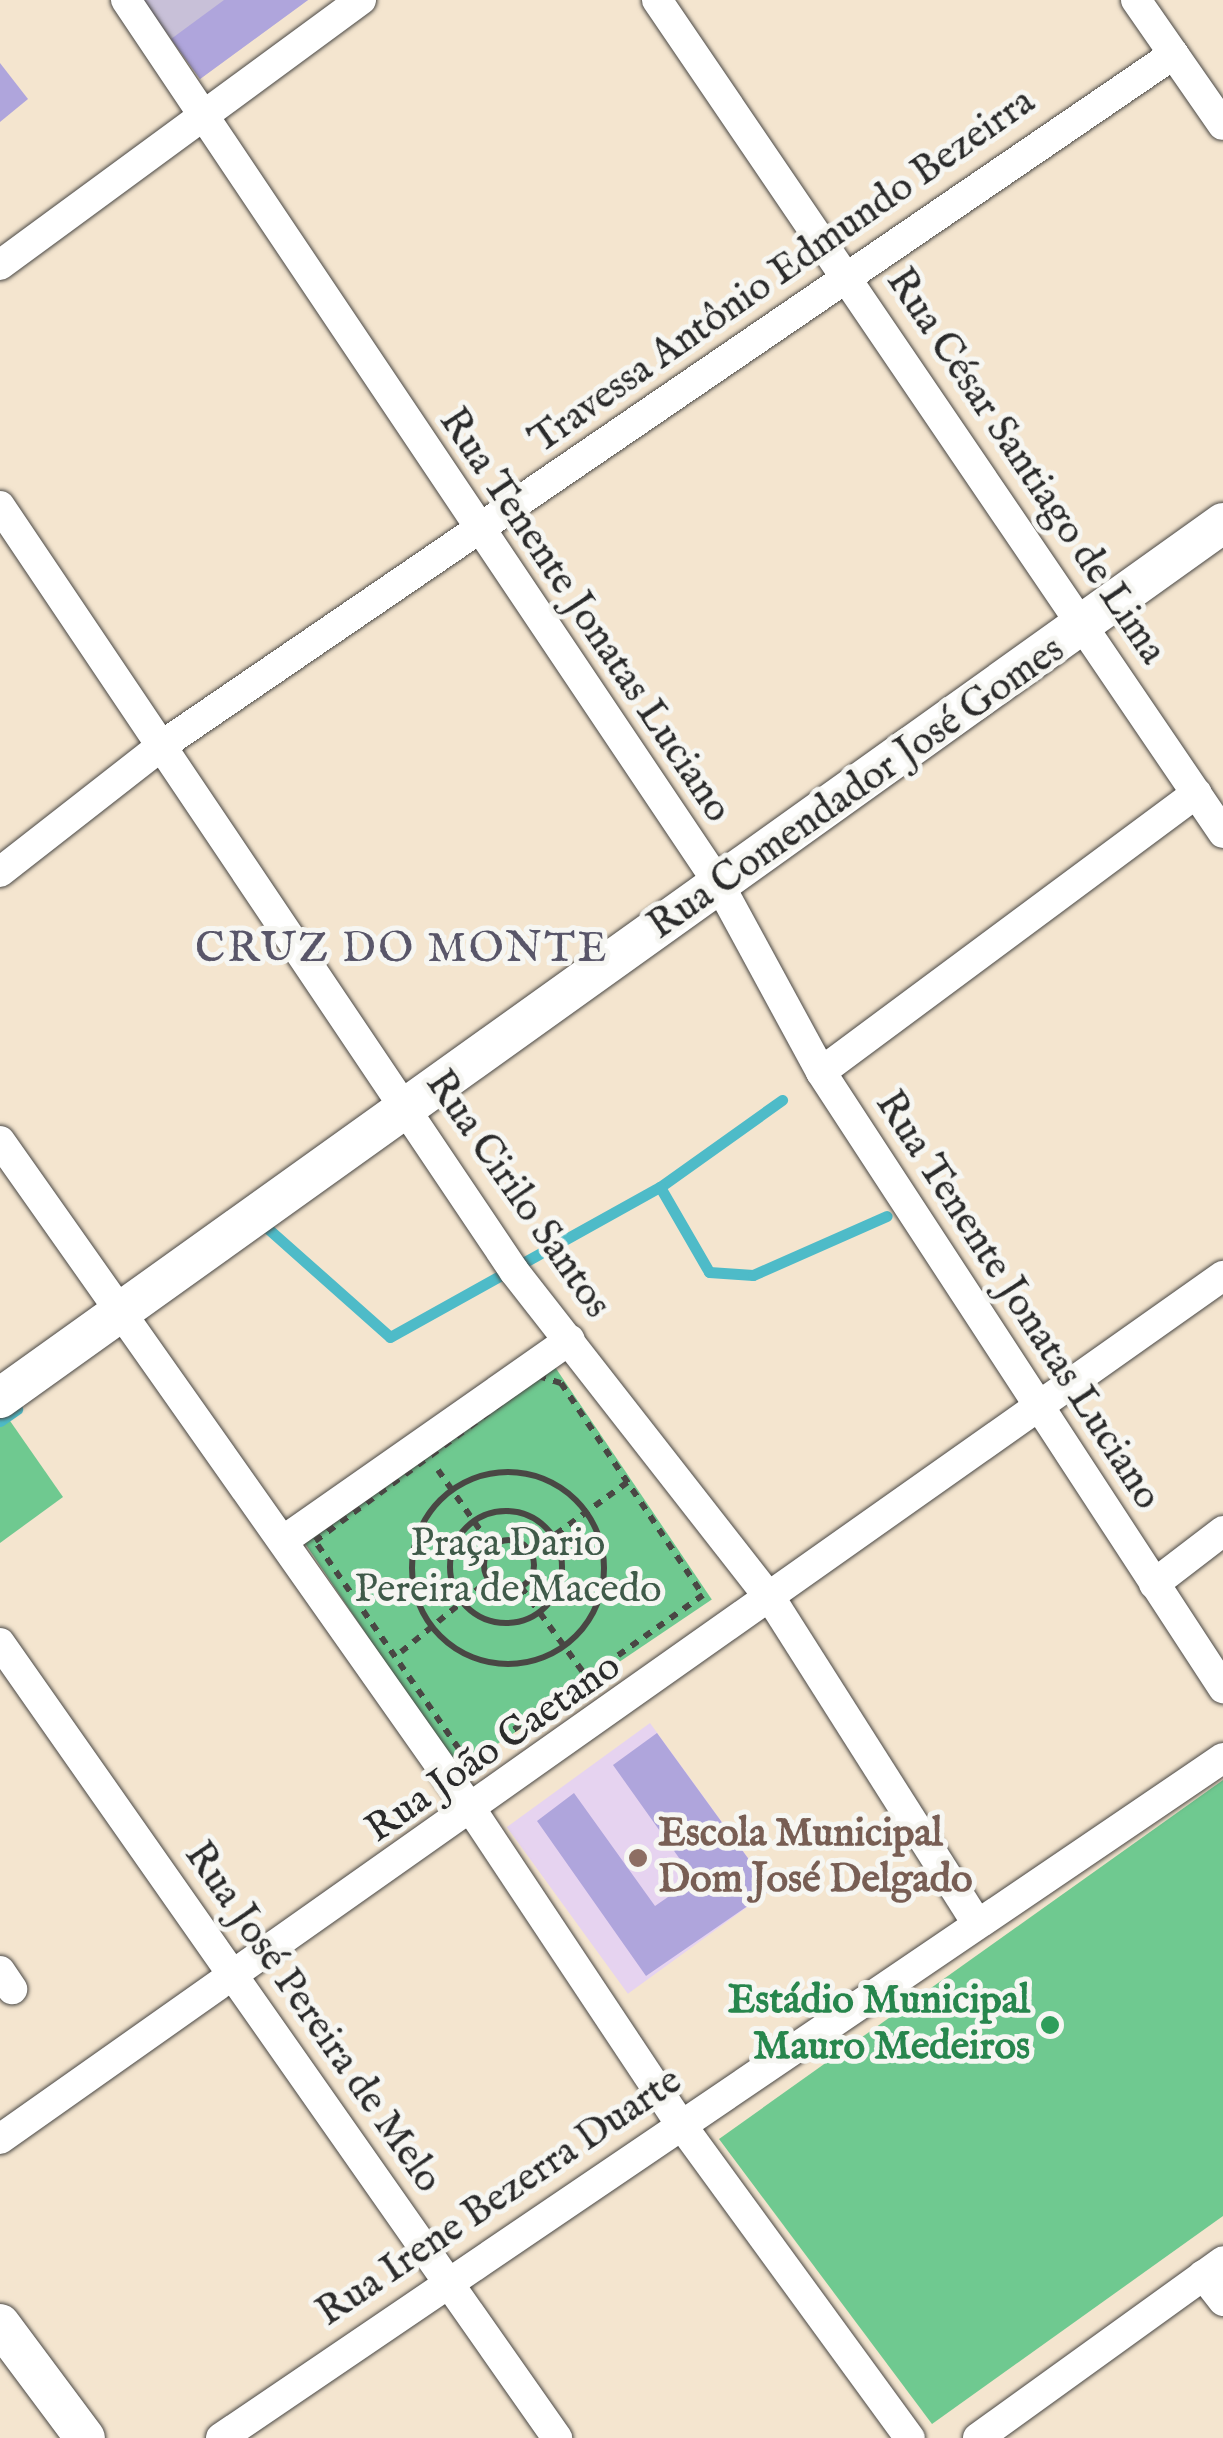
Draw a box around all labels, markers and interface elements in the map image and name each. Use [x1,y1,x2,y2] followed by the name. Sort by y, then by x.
[521,79,1045,465] street label: Travessa Antônio Edmundo Bezeirra
[875,260,1175,674] street label: Rua César Santiago de Lima
[427,400,741,832] street label: Rua Tenente Jonatas Luciano
[640,627,1074,951] street label: Rua Comendador José Gomes
[195,925,609,975] district label: CRUZ DO MONTE
[414,1062,620,1328] street label: Rua Cirilo Santos
[864,1083,1170,1519] street label: Rua Tenente Jonatas Luciano
[354,1521,662,1615] park label: Praça Dario Pereira de Macedo
[358,1643,630,1855] street label: Rua João Caetano
[658,1811,973,1905] place label: Escola Municipal Dom José Delgado
[173,1834,451,2202] street label: Rua José Pereira de Melo
[627,1847,649,1869] marker: Escola Municipal Dom José Delgado
[728,1978,1030,2072] place label: Estádio Municipal Mauro Medeiros
[1039,2014,1061,2036] marker: Estádio Municipal Mauro Medeiros
[308,2058,692,2338] street label: Rua Irene Bezerra Duarte

